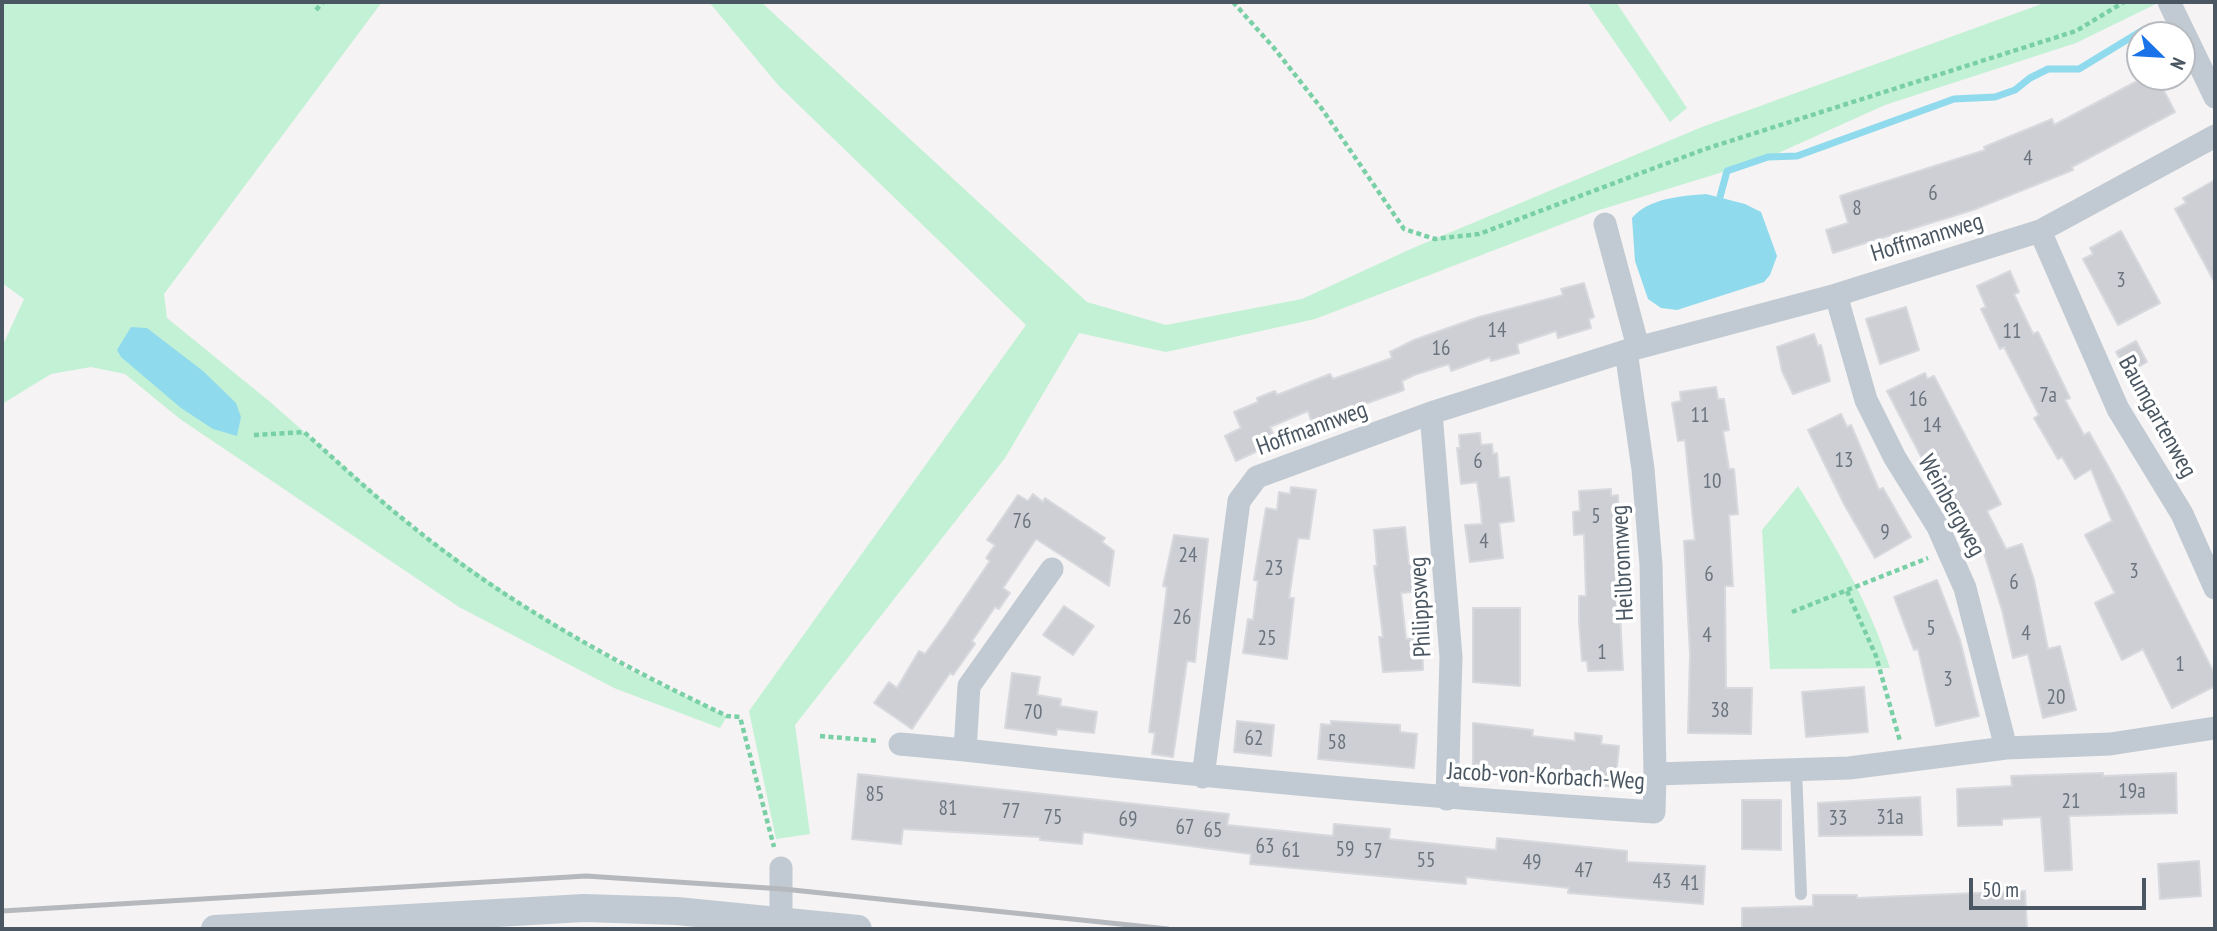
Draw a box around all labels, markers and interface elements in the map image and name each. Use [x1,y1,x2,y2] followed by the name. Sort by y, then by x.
[2126,21,2196,91] north arrow
[2165,54,2191,73] text: N
[2023,146,2033,172] house number: 4
[1928,181,1938,207] house number: 6
[1852,196,1862,222] house number: 8
[1867,207,1987,269] street label: Hoffmannweg
[2116,268,2126,294] house number: 3
[1488,318,1506,344] house number: 14
[2003,319,2021,345] house number: 11
[1432,336,1450,362] house number: 16
[2112,351,2202,483] street label: Baumgartenweg
[2039,383,2057,409] house number: 7a
[1909,387,1927,413] house number: 16
[1253,396,1371,462] street label: Hoffmannweg
[1691,403,1709,429] house number: 11
[1923,413,1941,439] house number: 14
[1835,448,1853,474] house number: 13
[1473,449,1483,475] house number: 6
[1911,450,1991,562] street label: Weinbergweg
[1703,469,1721,495] house number: 10
[1591,504,1601,530] house number: 5
[1606,504,1640,622] street label: Heilbronnweg
[1013,509,1031,535] house number: 76
[1880,520,1890,546] house number: 9
[1479,529,1489,555] house number: 4
[1179,543,1197,569] house number: 24
[1265,556,1283,582] house number: 23
[1404,556,1438,658] street label: Philippsweg
[2129,559,2139,585] house number: 3
[1704,562,1714,588] house number: 6
[2009,570,2019,596] house number: 6
[1173,605,1191,631] house number: 26
[1926,616,1936,642] house number: 5
[2021,621,2031,647] house number: 4
[1702,623,1712,649] house number: 4
[1258,626,1276,652] house number: 25
[1597,640,1607,666] house number: 1
[2175,652,2185,678] house number: 1
[1943,667,1953,693] house number: 3
[2047,685,2065,711] house number: 20
[1711,698,1729,724] house number: 38
[1024,700,1042,726] house number: 70
[1245,726,1263,752] house number: 62
[1328,730,1346,756] house number: 58
[1447,757,1645,797] street label: Jacob-von-Korbach-Weg
[2118,779,2146,805] house number: 19a
[866,782,884,808] house number: 85
[2062,789,2080,815] house number: 21
[939,796,957,822] house number: 81
[1002,799,1020,825] house number: 77
[1044,805,1062,831] house number: 75
[1876,805,1904,831] house number: 31a
[1829,806,1847,832] house number: 33
[1119,807,1137,833] house number: 69
[1176,815,1194,841] house number: 67
[1204,818,1222,844] house number: 65
[1256,834,1274,860] house number: 63
[1336,837,1354,863] house number: 59
[1282,838,1300,864] house number: 61
[1364,839,1382,865] house number: 57
[1417,848,1435,874] house number: 55
[1523,850,1541,876] house number: 49
[1575,858,1593,884] house number: 47
[1972,864,2149,908] scale bar
[1653,869,1671,895] house number: 43
[1681,871,1699,897] house number: 41
[1982,876,2019,903] text: 50 m

